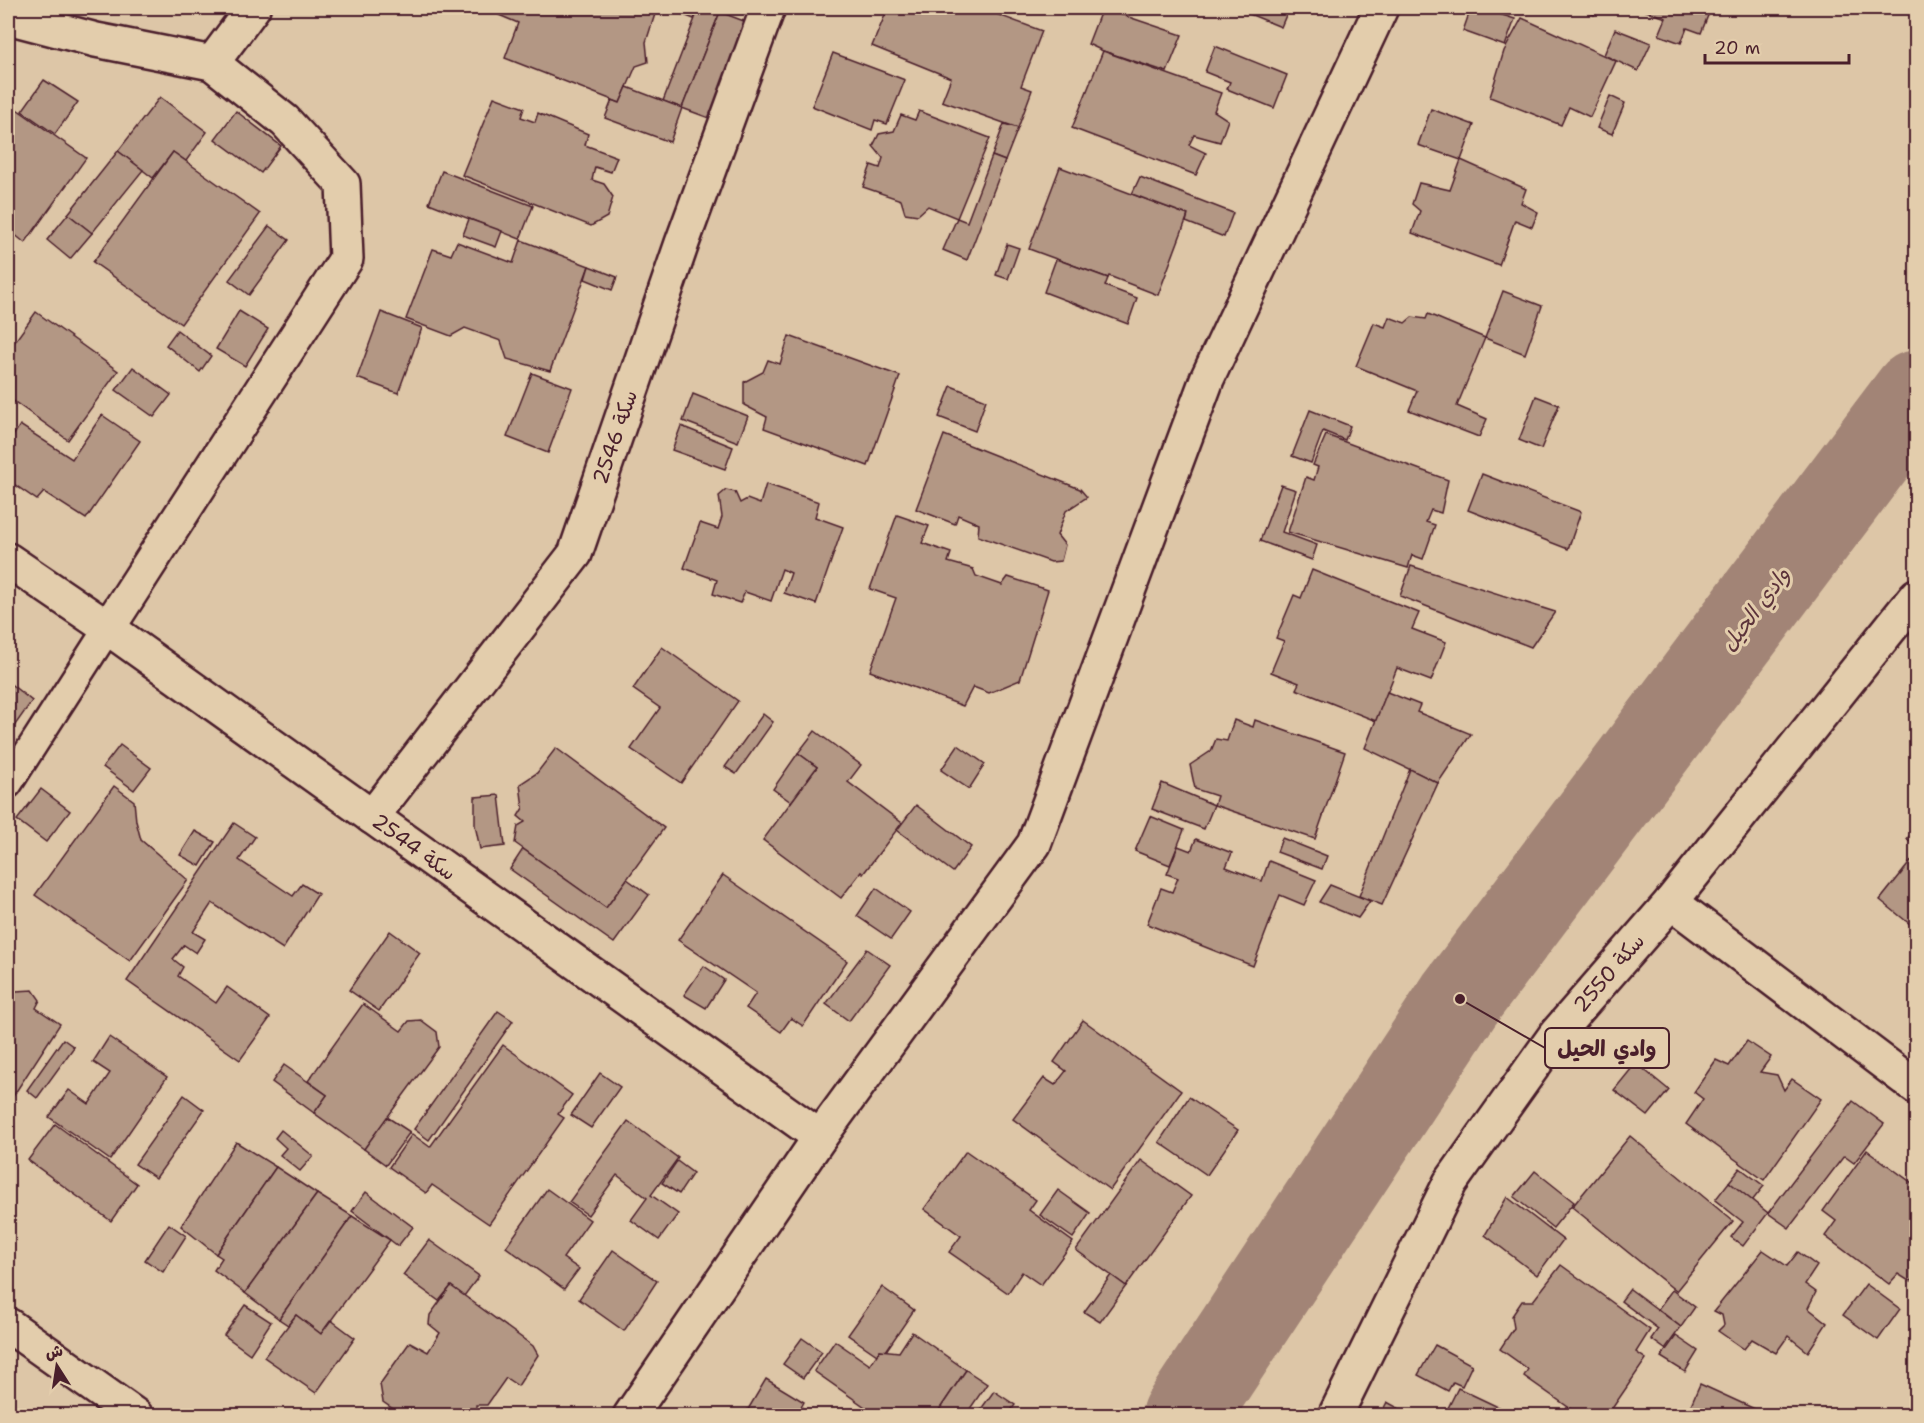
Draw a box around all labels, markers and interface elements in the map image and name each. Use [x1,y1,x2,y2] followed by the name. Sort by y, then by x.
[1705,27,1849,65] scale bar
[1714,36,1760,60] text: 20 m
[586,386,644,488] street label: سكة 2546
[1714,561,1797,658] water label: وادي الحيل
[366,807,462,887] street label: سكة 2544
[1567,928,1651,1018] street label: سكة 2550
[1545,1028,1669,1068] callout: وادي الحيل
[1557,1034,1657,1065] text: وادي الحيل
[27,1336,87,1396] north arrow
[43,1340,65,1364] text: ش

